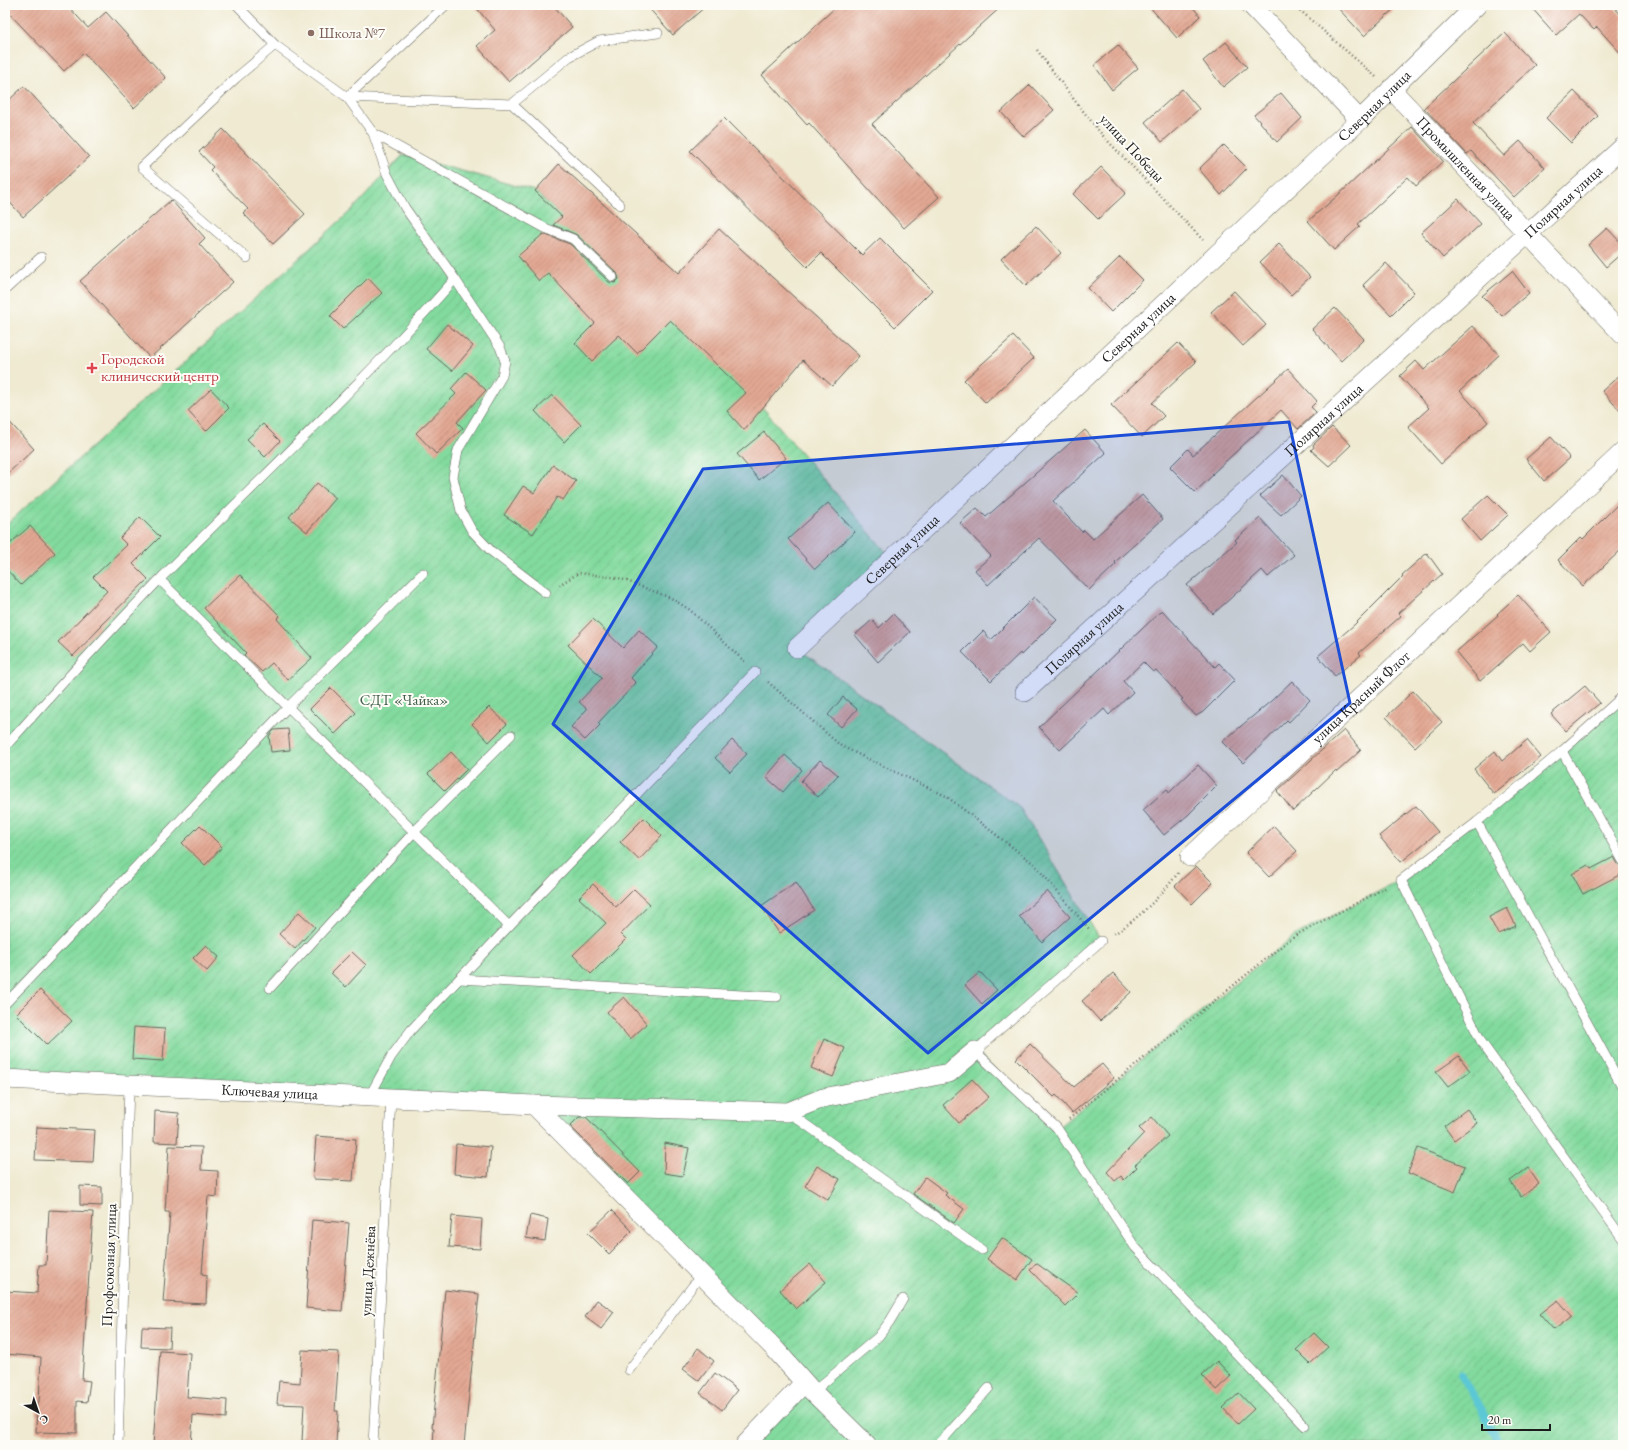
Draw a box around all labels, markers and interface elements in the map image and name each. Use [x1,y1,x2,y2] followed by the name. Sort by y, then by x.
[319,23,386,42] place label: Школа №7
[306,28,316,38] marker: Школа №7
[1333,65,1415,145] street label: Северная улица
[1096,109,1169,186] street label: улица Победы
[1413,112,1520,224] street label: Промышленная улица
[1519,161,1606,242] street label: Полярная улица
[1097,288,1179,367] street label: Северная улица
[101,349,219,385] place label: Городской клинический центр
[86,362,98,374] marker: Городской клинический центр
[1280,379,1367,460] street label: Полярная улица
[860,510,943,589] street label: Северная улица
[1040,597,1127,678] street label: Полярная улица
[1307,646,1414,747] street label: улица Красный Флот
[360,690,448,709] park label: СДТ «Чайка»
[221,1080,319,1103] street label: Ключевая улица
[97,1203,120,1327] street label: Профсоюзная улица
[356,1225,379,1317] street label: улица Дежнёва
[18,1392,58,1432] north arrow
[1482,1406,1550,1432] scale bar
[37,1412,52,1428] text: С
[1488,1412,1512,1428] text: 20 m

